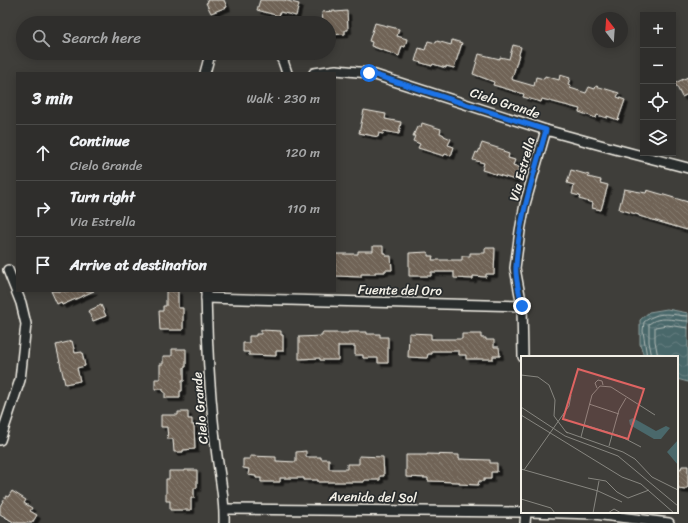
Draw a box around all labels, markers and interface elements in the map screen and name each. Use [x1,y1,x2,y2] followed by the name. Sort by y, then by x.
[592,12,628,48] north arrow
[640,12,676,156] map controls
[640,12,676,48] button: +
[16,16,336,60] search box
[62,25,141,51] text: Search here
[30,27,52,49] icon: search
[640,48,676,84] button: −
[360,64,378,82] route start
[467,81,543,125] street label: Cielo Grande
[32,83,73,113] text: 3 min
[640,84,676,120] button: locate
[246,87,320,110] text: Walk · 230 m
[640,120,676,156] button: layers
[70,128,130,154] text: Continue
[502,134,542,204] street label: Via Estrella
[285,141,320,164] text: 120 m
[32,142,54,164] icon: ahead
[70,154,142,177] text: Cielo Grande
[70,184,135,210] text: Turn right
[287,197,320,220] text: 110 m
[32,198,54,220] icon: right
[70,210,136,233] text: Via Estrella
[70,252,207,278] text: Arrive at destination
[32,254,54,276] icon: arrive
[358,278,443,302] street label: Fuente del Oro
[513,297,531,315] route end
[521,356,678,513] inset map
[185,371,215,445] street label: Cielo Grande
[328,485,417,509] street label: Avenida del Sol

